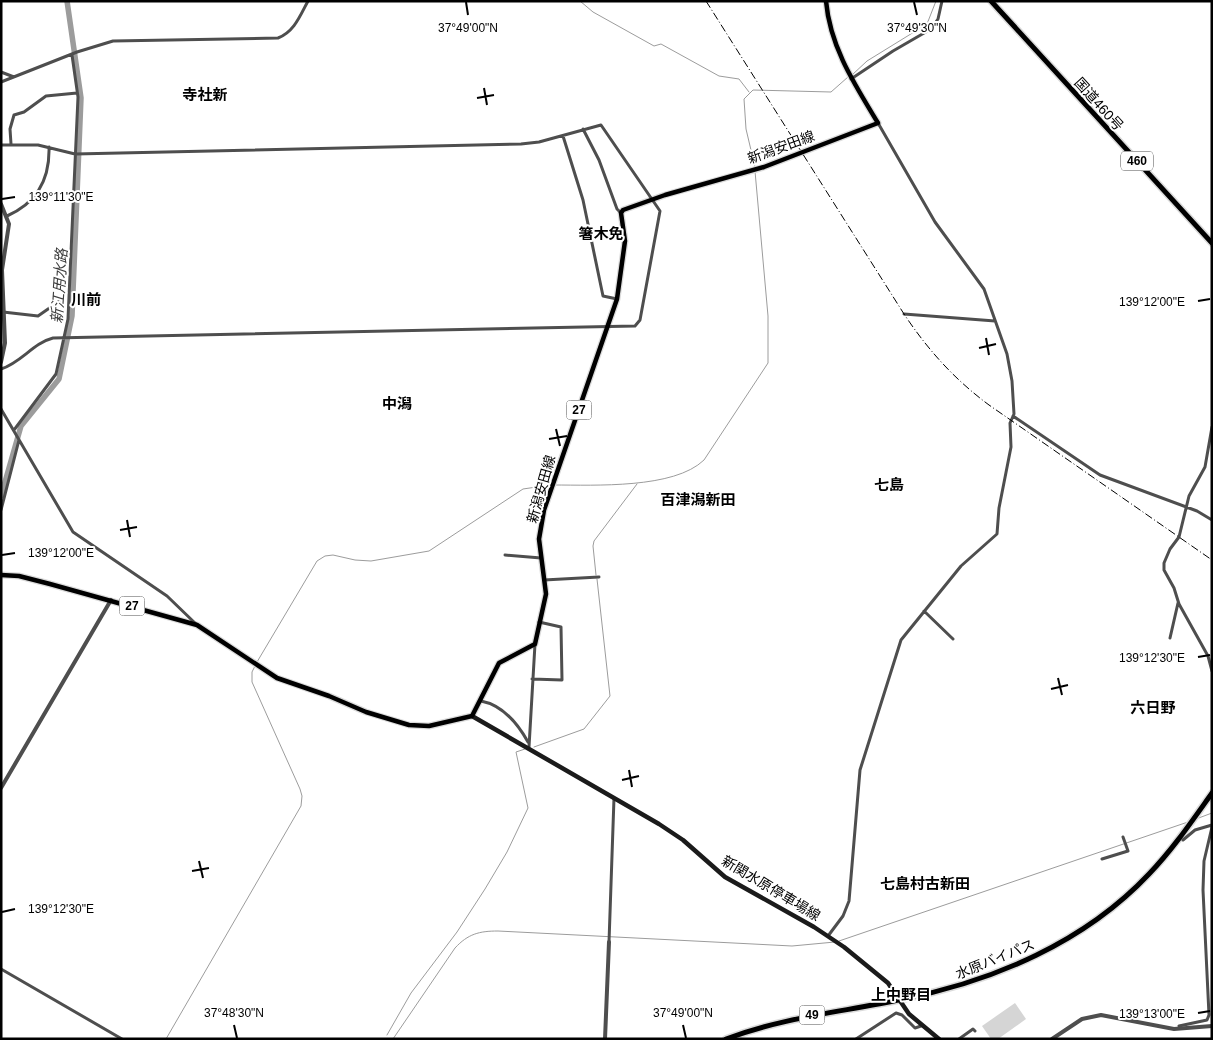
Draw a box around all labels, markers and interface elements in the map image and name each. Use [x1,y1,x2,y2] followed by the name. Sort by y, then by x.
[438,21,498,35] text: 37°49'00"N
[887,21,947,35] text: 37°49'30"N
[1071,74,1127,134] street label: 国道460号
[182,86,228,103] district label: 寺社新
[745,128,817,166] street label: 新潟安田線
[1121,152,1153,170] road number: 460
[28,190,94,204] text: 139°11'30"E
[578,225,624,242] district label: 箸木免
[48,246,70,324] water label: 新江用水路
[71,291,101,308] district label: 川前
[1119,295,1185,309] text: 139°12'00"E
[382,395,412,412] district label: 中潟
[566,400,592,420] road number: 27
[524,453,558,525] street label: 新潟安田線
[874,476,904,493] district label: 七島
[660,491,736,508] district label: 百津潟新田
[28,546,94,560] text: 139°12'00"E
[120,596,144,616] road number: 27
[1119,651,1185,665] text: 139°12'30"E
[1130,699,1176,716] district label: 六日野
[719,852,823,924] street label: 新関水原停車場線
[880,875,970,892] district label: 七島村古新田
[28,902,94,916] text: 139°12'30"E
[953,936,1037,982] street label: 水原バイパス
[871,986,931,1003] district label: 上中野目
[204,1006,264,1020] text: 37°48'30"N
[653,1006,713,1020] text: 37°49'00"N
[800,1006,824,1024] road number: 49
[1119,1007,1185,1021] text: 139°13'00"E

